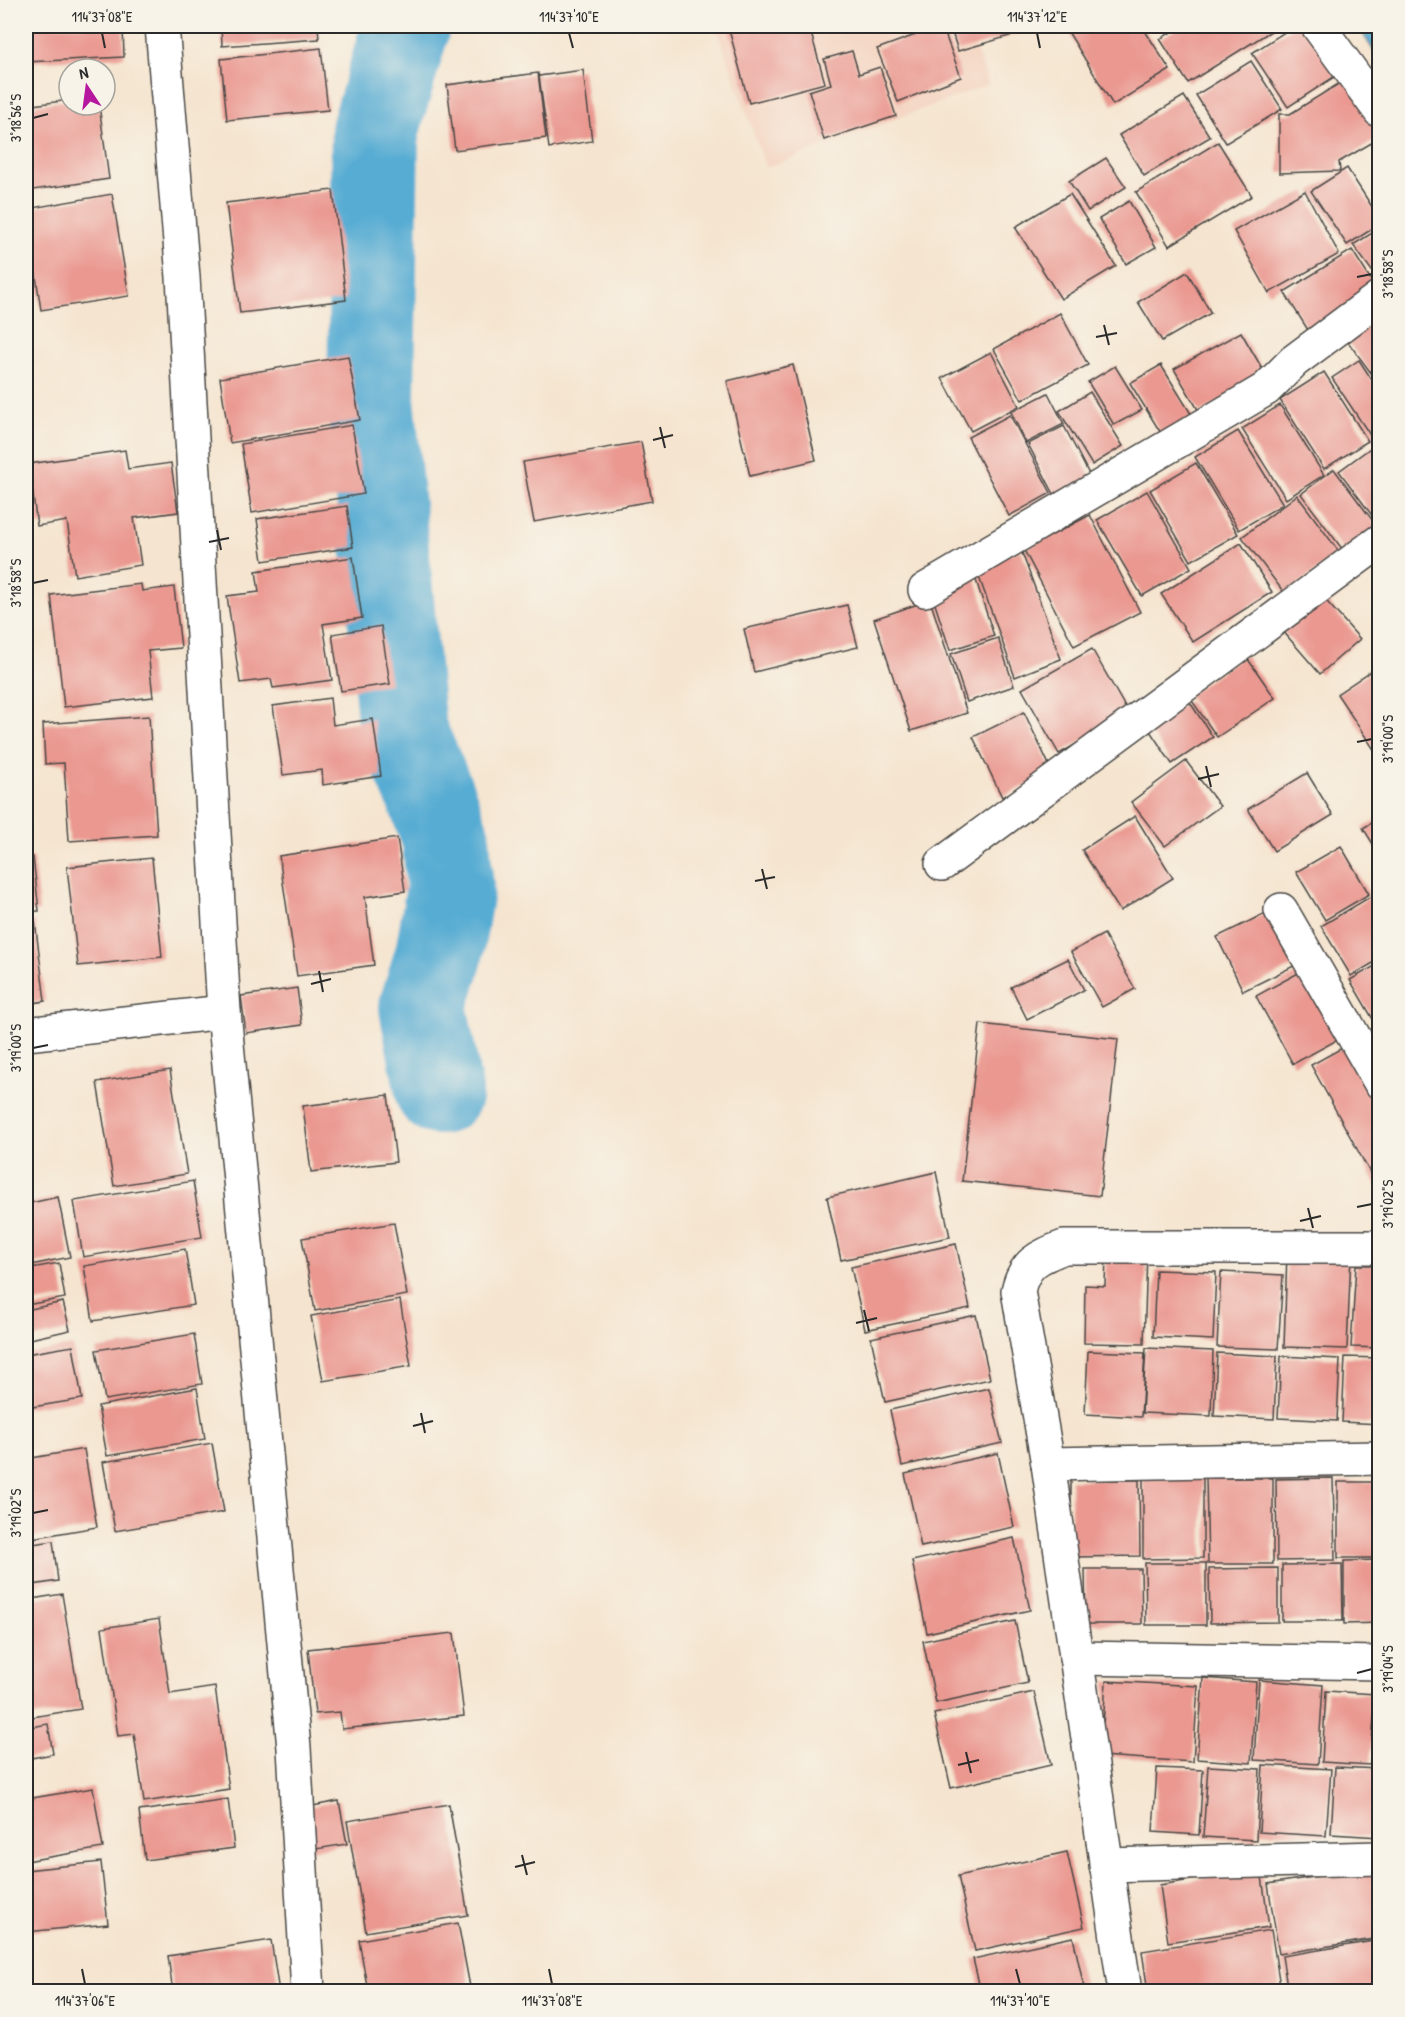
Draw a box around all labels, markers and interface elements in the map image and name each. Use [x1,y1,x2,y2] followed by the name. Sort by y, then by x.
[72,6,133,27] text: 114°37'08"E
[539,6,599,27] text: 114°37'10"E
[1007,6,1067,27] text: 114°37'12"E
[57,57,117,117] north arrow
[77,61,91,84] text: N
[5,94,26,142] text: 3°18'56"S
[1377,249,1398,298] text: 3°18'58"S
[5,558,26,607] text: 3°18'58"S
[1377,715,1398,763] text: 3°19'00"S
[5,1024,26,1072] text: 3°19'00"S
[1377,1179,1398,1228] text: 3°19'02"S
[5,1488,26,1537] text: 3°19'02"S
[1377,1645,1398,1693] text: 3°19'04"S
[55,1990,116,2011] text: 114°37'06"E
[522,1990,583,2011] text: 114°37'08"E
[990,1990,1050,2011] text: 114°37'10"E

